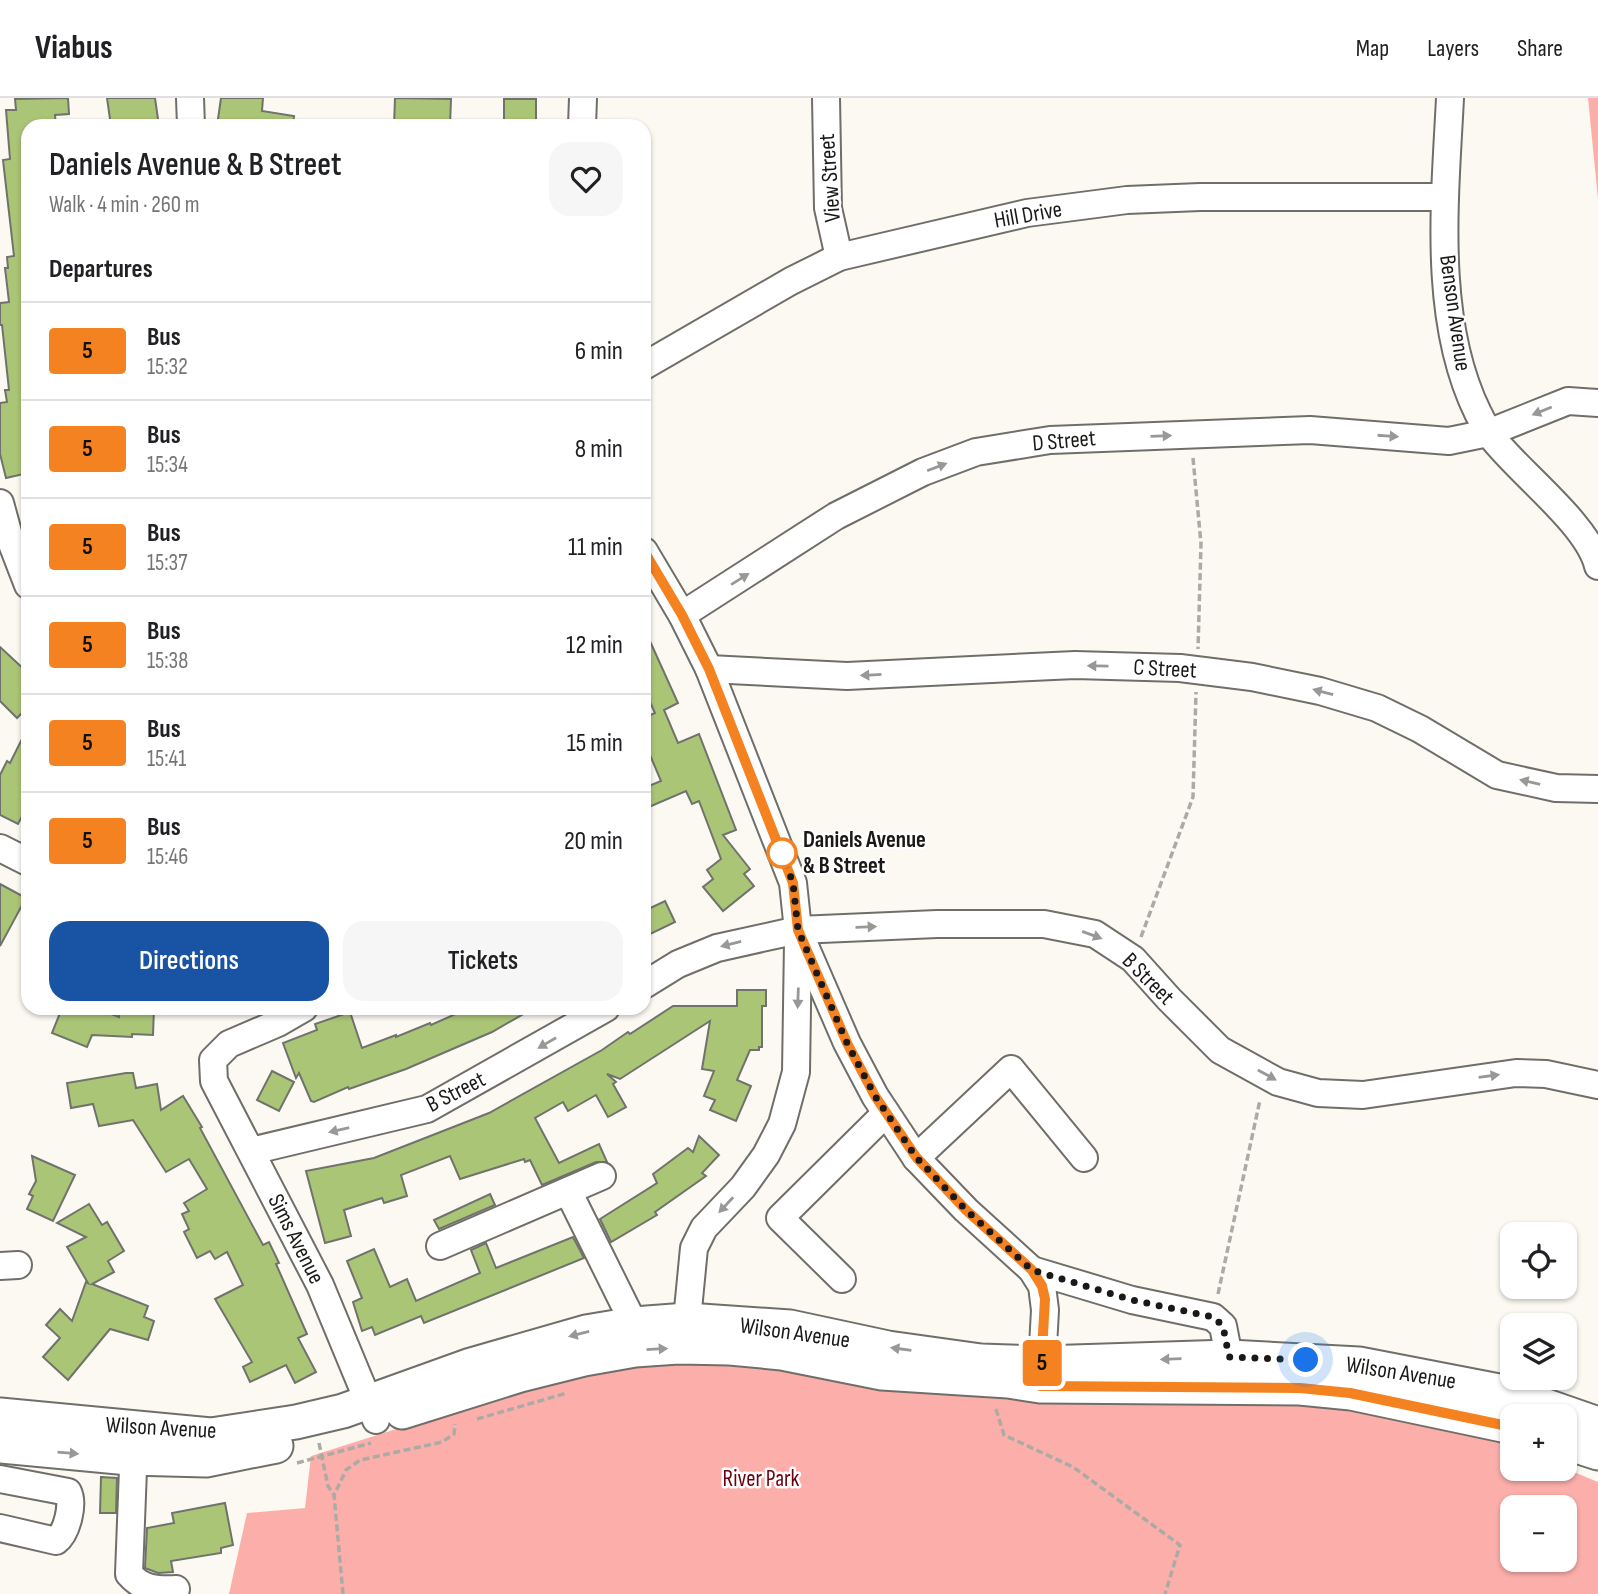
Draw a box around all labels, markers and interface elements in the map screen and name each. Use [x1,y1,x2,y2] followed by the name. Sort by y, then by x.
[35,28,113,68] text: Viabus
[1356,34,1389,63] text: Map
[1427,34,1479,63] text: Layers
[1517,34,1563,63] text: Share
[813,133,847,223] street label: View Street
[549,142,623,216] button: heart
[49,145,342,185] text: Daniels Avenue & B Street
[49,191,199,219] text: Walk · 4 min · 260 m
[992,195,1064,235] street label: Hill Drive
[1433,253,1477,373] street label: Benson Avenue
[49,254,153,285] text: Departures
[147,322,181,353] text: Bus
[82,336,93,365] text: 5
[575,336,623,367] text: 6 min
[147,353,188,381] text: 15:32
[1532,406,1553,417] one-way arrow
[147,420,181,451] text: Bus
[1031,424,1097,458] street label: D Street
[1150,430,1172,441] one-way arrow
[1377,431,1399,442] one-way arrow
[82,434,93,463] text: 5
[575,434,623,465] text: 8 min
[147,451,188,479] text: 15:34
[927,461,948,472] one-way arrow
[147,518,181,549] text: Bus
[82,532,93,561] text: 5
[568,532,623,563] text: 11 min
[147,549,187,577] text: 15:37
[730,573,750,586] one-way arrow
[147,616,181,647] text: Bus
[82,630,93,659] text: 5
[566,630,623,661] text: 12 min
[147,647,188,675] text: 15:38
[1133,653,1197,685] street label: C Street
[1087,660,1109,671] one-way arrow
[860,670,882,681] one-way arrow
[1312,686,1334,697] one-way arrow
[147,714,181,745] text: Bus
[82,728,93,757] text: 5
[567,728,623,759] text: 15 min
[147,745,186,773] text: 15:41
[1519,777,1541,788] one-way arrow
[147,812,181,843] text: Bus
[82,826,93,855] text: 5
[564,826,623,857] text: 20 min
[803,826,926,880] place label: Daniels Avenue & B Street
[767,838,797,868] marker: Daniels Avenue & B Street
[147,843,188,871] text: 15:46
[49,921,329,1001] button: Directions
[343,921,623,1001] button: Tickets
[855,921,877,932] one-way arrow
[1081,930,1102,941] one-way arrow
[720,939,742,950] one-way arrow
[1116,947,1180,1011] street label: B Street
[793,987,804,1009] one-way arrow
[537,1037,557,1049] one-way arrow
[422,1065,490,1119] street label: B Street
[1257,1069,1277,1081] one-way arrow
[1479,1070,1501,1081] one-way arrow
[328,1125,350,1136] one-way arrow
[261,1189,331,1289] street label: Sims Avenue
[718,1196,734,1213] one-way arrow
[1500,1222,1577,1572] map controls
[1500,1222,1577,1299] button: locate
[738,1311,852,1355] street label: Wilson Avenue
[1500,1313,1577,1390] button: layers
[568,1329,590,1340] one-way arrow
[1019,1340,1065,1386] line badge: 5
[1288,1342,1323,1377] your location
[646,1343,668,1354] one-way arrow
[890,1344,912,1355] one-way arrow
[1037,1348,1047,1377] text: 5
[1344,1350,1458,1396] street label: Wilson Avenue
[1159,1353,1181,1364] one-way arrow
[1500,1404,1577,1481] button: +
[105,1411,217,1445] street label: Wilson Avenue
[57,1448,79,1459] one-way arrow
[723,1465,800,1493] park label: River Park
[1500,1495,1577,1572] button: −

